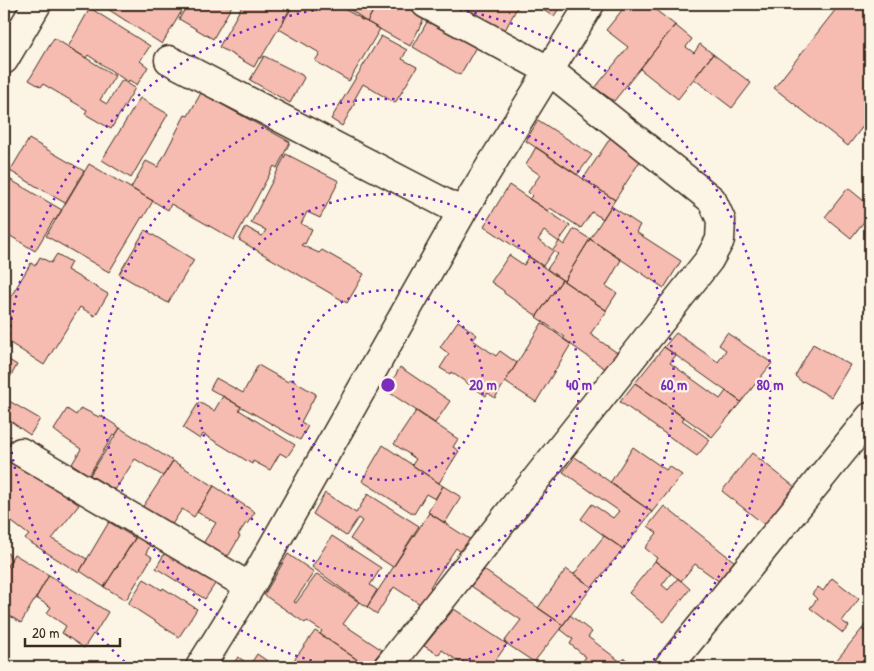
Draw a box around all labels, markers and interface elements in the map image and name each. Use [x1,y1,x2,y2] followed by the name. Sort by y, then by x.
[469,374,497,395] text: 20 m
[566,374,592,395] text: 40 m
[661,374,687,395] text: 60 m
[757,374,783,395] text: 80 m
[379,376,397,394] centre of rings
[25,616,120,648] scale bar
[32,622,59,643] text: 20 m

